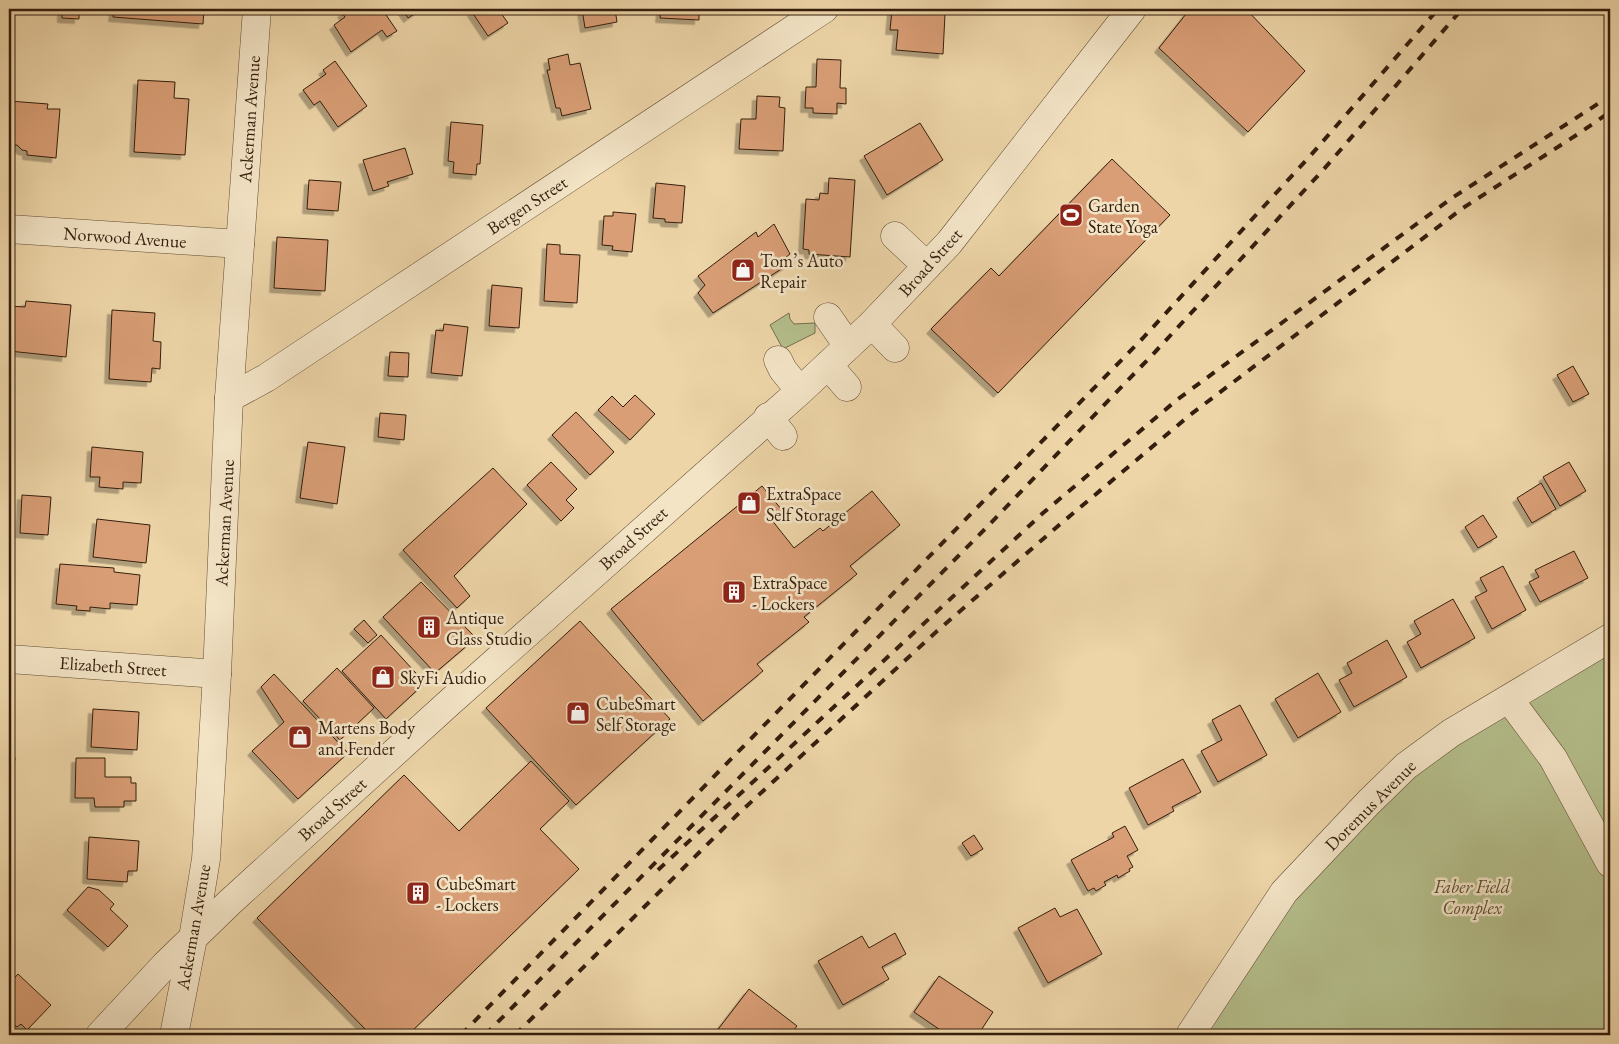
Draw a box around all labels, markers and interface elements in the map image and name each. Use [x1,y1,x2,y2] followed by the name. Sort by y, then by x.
[233,55,265,184] street label: Ackerman Avenue
[483,170,572,239] street label: Bergen Street
[1088,194,1159,238] place label: Garden State Yoga
[1058,202,1084,228] sports icon: Garden State Yoga
[63,221,187,253] street label: Norwood Avenue
[893,223,967,301] street label: Broad Street
[760,249,843,293] place label: Tom’s Auto Repair
[730,257,756,283] shop icon: Tom’s Auto Repair
[209,459,239,588] street label: Ackerman Avenue
[766,482,846,526] place label: ExtraSpace Self Storage
[736,490,762,516] shop icon: ExtraSpace Self Storage
[594,501,672,575] street label: Broad Street
[752,571,827,615] place label: ExtraSpace - Lockers
[721,579,747,605] building icon: ExtraSpace - Lockers
[445,606,532,650] place label: Antique Glass Studio
[416,614,442,640] building icon: Antique Glass Studio
[59,651,168,681] street label: Elizabeth Street
[370,664,396,690] shop icon: SkyFi Audio
[400,666,486,689] place label: SkyFi Audio
[596,692,676,736] place label: CubeSmart Self Storage
[565,700,591,726] shop icon: CubeSmart Self Storage
[318,716,415,760] place label: Martens Body and Fender
[287,724,313,750] shop icon: Martens Body and Fender
[1319,754,1421,856] street label: Doremus Avenue
[293,772,371,846] street label: Broad Street
[170,862,215,993] street label: Ackerman Avenue
[436,872,516,916] place label: CubeSmart - Lockers
[1433,875,1511,920] park label: Faber Field Complex
[405,880,431,906] building icon: CubeSmart - Lockers

